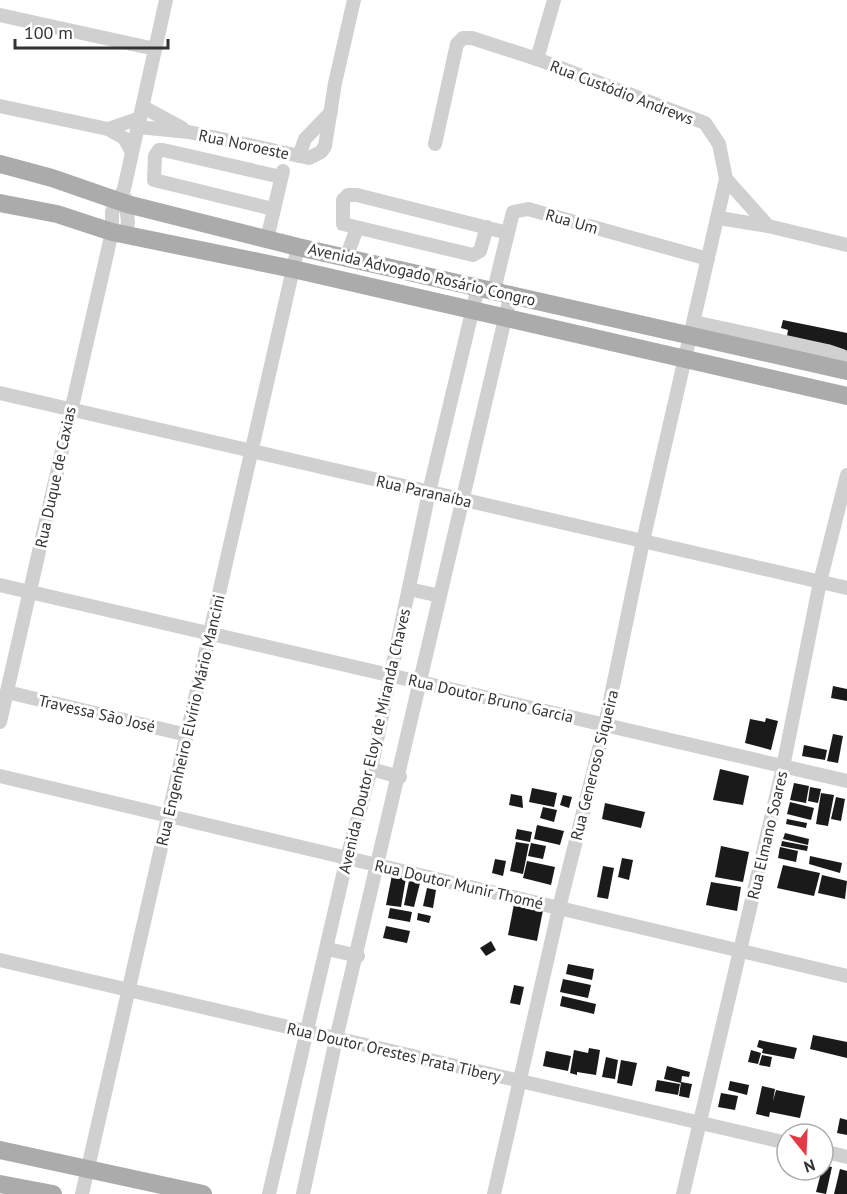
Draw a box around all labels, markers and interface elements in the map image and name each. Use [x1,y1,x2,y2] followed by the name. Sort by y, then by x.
[15,12,168,50] scale bar
[24,21,73,44] text: 100 m
[547,55,697,129] street label: Rua Custódio Andrews
[197,125,291,163] street label: Rua Noroeste
[543,204,601,238] street label: Rua Um
[306,238,538,310] street label: Avenida Advogado Rosário Congro
[30,404,80,549] street label: Rua Duque de Caxias
[374,470,474,512] street label: Rua Paranaíba
[151,592,229,848] street label: Rua Engenheiro Elvírio Mário Mancini
[334,606,414,875] street label: Avenida Doutor Eloy de Miranda Chaves
[406,669,576,727] street label: Rua Doutor Bruno Garcia
[566,688,622,842] street label: Rua Generoso Siqueira
[37,690,157,736] street label: Travessa São José
[742,769,792,901] street label: Rua Elmano Soares
[373,855,545,913] street label: Rua Doutor Munir Thomé
[285,1018,503,1086] street label: Rua Doutor Orestes Prata Tibery
[775,1122,835,1182] north arrow
[802,1155,818,1177] text: N

